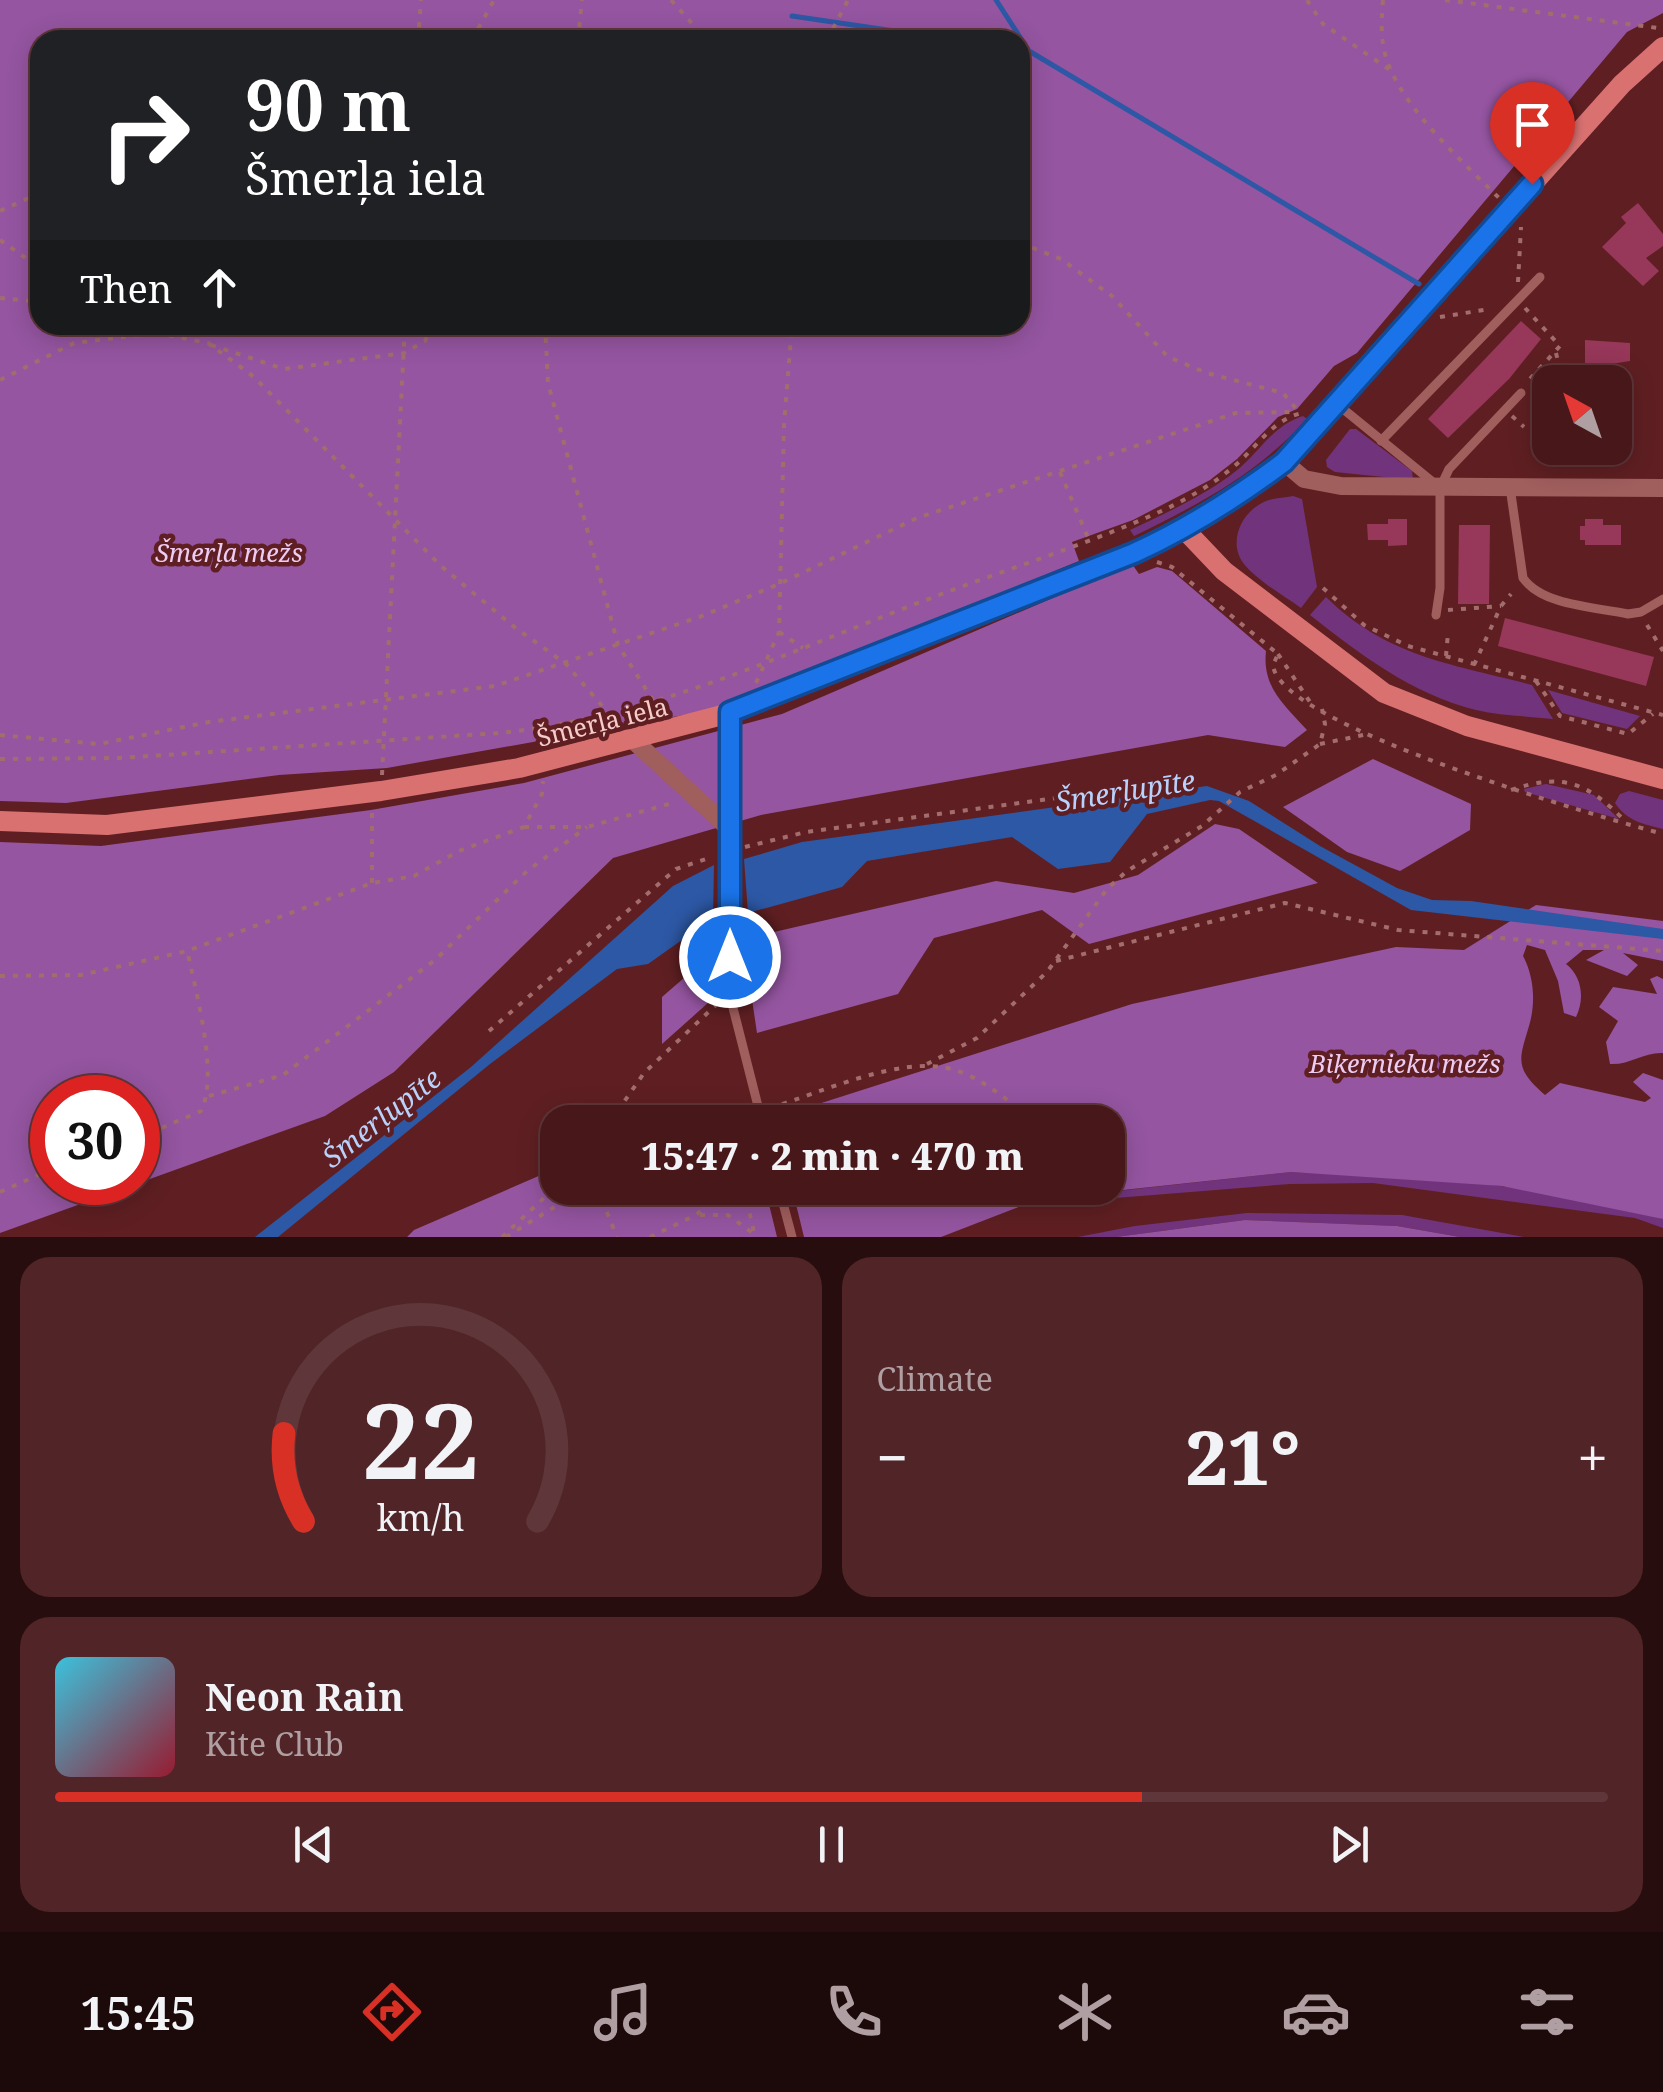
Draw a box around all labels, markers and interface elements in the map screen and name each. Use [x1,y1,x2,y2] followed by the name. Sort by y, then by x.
[245,56,411,152] text: 90 m
[80,70,210,200] icon: right
[1490,82,1575,185] pin
[1505,97,1560,152] icon: arrive
[245,147,486,208] text: Šmerļa iela
[192,260,247,315] icon: ahead
[80,262,172,314] text: Then
[1532,365,1632,465] north arrow
[1532,365,1632,465] map controls
[155,535,303,569] park label: Šmerļa mežs
[533,688,671,754] street label: Šmerļa iela
[1052,760,1198,820] water label: Šmerļupīte
[678,905,782,1009] position arrow
[1308,1046,1501,1080] park label: Biķernieku mežs
[314,1058,449,1175] water label: Šmerļupīte
[30,1075,160,1205] speed limit sign: 30
[641,1129,1024,1181] text: 15:47 · 2 min · 470 m
[877,1357,993,1400] text: Climate
[362,1368,480,1509] text: 22
[1185,1405,1300,1507] text: 21°
[877,1419,908,1494] text: −
[1577,1419,1608,1494] text: +
[377,1493,465,1541] text: km/h
[205,1670,404,1722] text: Neon Rain
[205,1722,344,1765] text: Kite Club
[286,1817,341,1872] icon: previous
[804,1817,859,1872] icon: pause
[1322,1817,1377,1872] icon: next
[357,1977,427,2047] icon: directions
[588,1977,658,2047] icon: music
[819,1977,889,2047] icon: phone
[1050,1977,1120,2047] icon: climate
[1281,1977,1351,2047] icon: car
[1512,1977,1582,2047] icon: filters
[81,1982,196,2043] text: 15:45

